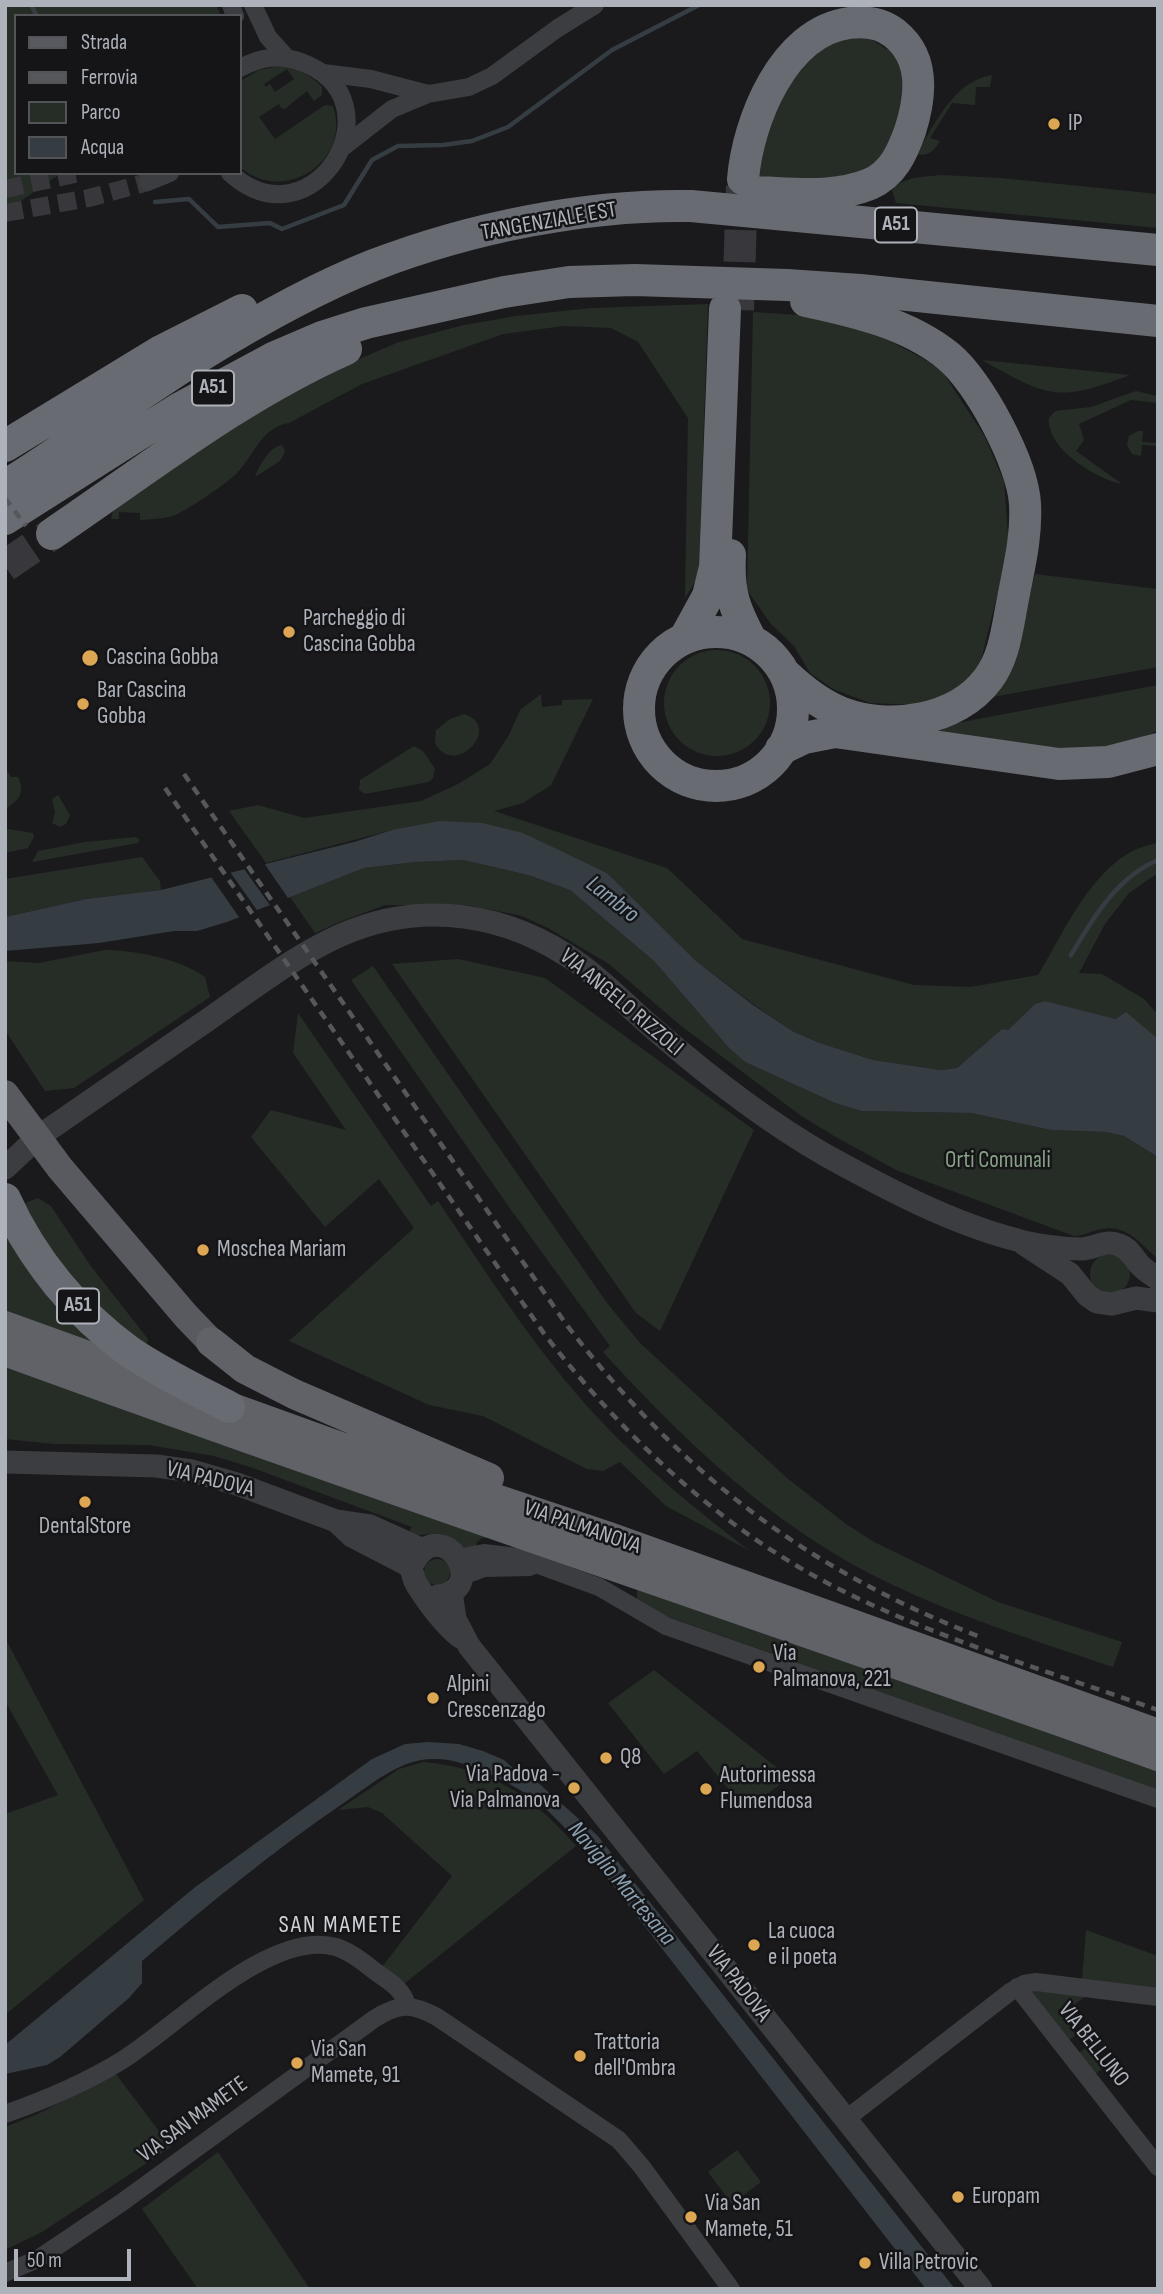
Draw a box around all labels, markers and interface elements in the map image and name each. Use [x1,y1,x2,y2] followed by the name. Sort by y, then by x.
[14,14,242,175] legend
[81,30,127,55] text: Strada
[81,65,138,90] text: Ferrovia
[81,100,120,125] text: Parco
[1068,110,1082,138] place label: IP
[1046,116,1062,132] marker: IP
[81,135,124,160] text: Acqua
[479,197,619,247] street label: TANGENZIALE EST
[875,208,917,243] road number: A51
[192,370,234,406] road number: A51
[303,605,416,659] place label: Parcheggio di Cascina Gobba
[281,624,297,640] marker: Parcheggio di Cascina Gobba
[106,644,219,672] place label: Cascina Gobba
[80,648,100,668] marker: Cascina Gobba
[97,677,186,731] place label: Bar Cascina Gobba
[75,696,91,712] marker: Bar Cascina Gobba
[580,870,644,930] water label: Lambro
[554,943,688,1063] street label: VIA ANGELO RIZZOLI
[945,1147,1051,1175] park label: Orti Comunali
[217,1236,346,1264] place label: Moschea Mariam
[195,1242,211,1258] marker: Moschea Mariam
[57,1288,99,1324] road number: A51
[163,1456,257,1504] street label: VIA PADOVA
[77,1494,93,1510] marker: DentalStore
[520,1495,644,1561] street label: VIA PALMANOVA
[39,1513,131,1541] place label: DentalStore
[773,1640,891,1694] place label: Via Palmanova, 221
[751,1659,767,1675] marker: Via Palmanova, 221
[447,1671,546,1725] place label: Alpini Crescenzago
[425,1690,441,1706] marker: Alpini Crescenzago
[620,1744,641,1772] place label: Q8
[598,1750,614,1766] marker: Q8
[450,1761,560,1815] place label: Via Padova - Via Palmanova
[720,1762,816,1816] place label: Autorimessa Flumendosa
[566,1780,582,1796] marker: Via Padova - Via Palmanova
[698,1781,714,1797] marker: Autorimessa Flumendosa
[561,1816,681,1952] water label: Naviglio Martesana
[280,1912,402,1940] district label: SAN MAMETE
[768,1918,837,1972] place label: La cuoca e il poeta
[746,1937,762,1953] marker: La cuoca e il poeta
[700,1940,776,2028] street label: VIA PADOVA
[1052,1997,1134,2093] street label: VIA BELLUNO
[594,2029,676,2083] place label: Trattoria dell'Ombra
[311,2036,400,2090] place label: Via San Mamete, 91
[572,2048,588,2064] marker: Trattoria dell'Ombra
[289,2055,305,2071] marker: Via San Mamete, 91
[133,2071,253,2169] street label: VIA SAN MAMETE
[972,2183,1040,2211] place label: Europam
[950,2189,966,2205] marker: Europam
[705,2190,793,2244] place label: Via San Mamete, 51
[683,2209,699,2225] marker: Via San Mamete, 51
[18,2234,135,2278] scale bar
[27,2248,62,2273] text: 50 m
[879,2249,979,2277] place label: Villa Petrovic
[857,2255,873,2271] marker: Villa Petrovic

